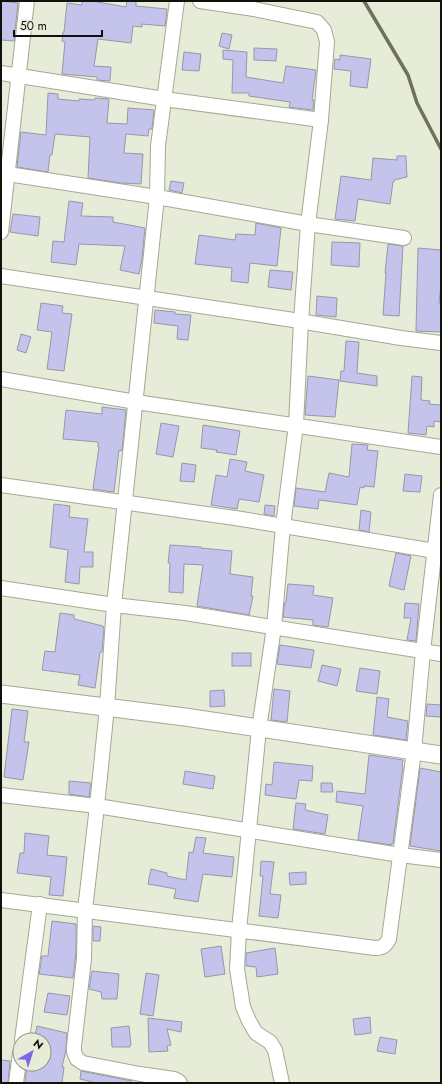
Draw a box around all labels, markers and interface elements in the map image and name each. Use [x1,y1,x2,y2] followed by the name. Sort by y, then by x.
[14,12,102,38] scale bar
[20,17,47,35] text: 50 m
[12,1032,52,1072] north arrow
[30,1035,47,1053] text: N

